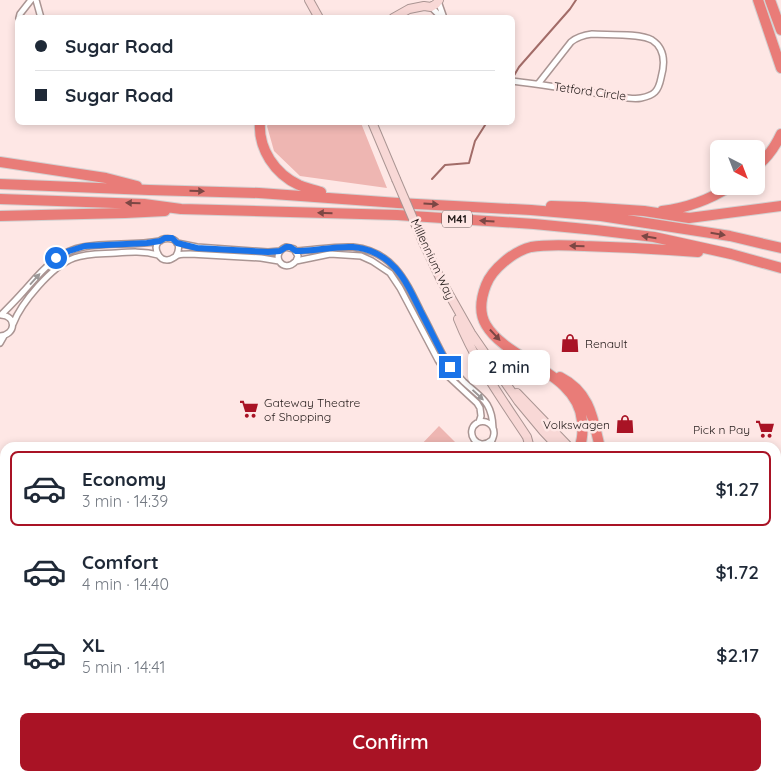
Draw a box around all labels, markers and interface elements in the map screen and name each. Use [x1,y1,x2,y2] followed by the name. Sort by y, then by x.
[65,34,174,58] text: Sugar Road
[553,79,627,104] street label: Tetford Circle
[65,83,174,107] text: Sugar Road
[710,140,765,195] north arrow
[710,140,765,195] map controls
[190,188,206,196] one-way arrow
[125,199,141,207] one-way arrow
[423,200,439,208] one-way arrow
[317,209,333,217] one-way arrow
[442,210,472,228] road number: M41
[408,216,458,302] street label: Millennium Way
[479,217,495,225] one-way arrow
[710,230,726,238] one-way arrow
[641,233,657,241] one-way arrow
[569,241,585,249] one-way arrow
[45,247,67,269] route start
[29,273,41,285] one-way arrow
[489,329,501,341] one-way arrow
[559,332,581,354] shop icon: Renault
[585,336,627,351] place label: Renault
[468,350,550,384] callout: 2 min
[439,356,461,378] route end
[488,357,530,377] text: 2 min
[472,389,484,401] one-way arrow
[264,395,361,424] place label: Gateway Theatre of Shopping
[238,398,260,420] supermarket icon: Gateway Theatre of Shopping
[614,413,636,435] shop icon: Volkswagen
[543,417,610,432] place label: Volkswagen
[754,418,776,440] supermarket icon: Pick n Pay
[693,422,750,437] place label: Pick n Pay
[22,466,67,511] icon: car
[82,467,166,491] text: Economy
[716,477,759,501] text: $1.27
[82,491,168,511] text: 3 min · 14:39
[22,549,67,594] icon: car
[82,550,159,574] text: Comfort
[715,560,759,584] text: $1.72
[82,574,169,594] text: 4 min · 14:40
[22,632,67,677] icon: car
[82,633,105,657] text: XL
[716,643,759,667] text: $2.17
[82,657,166,677] text: 5 min · 14:41
[20,713,761,771] button: Confirm

